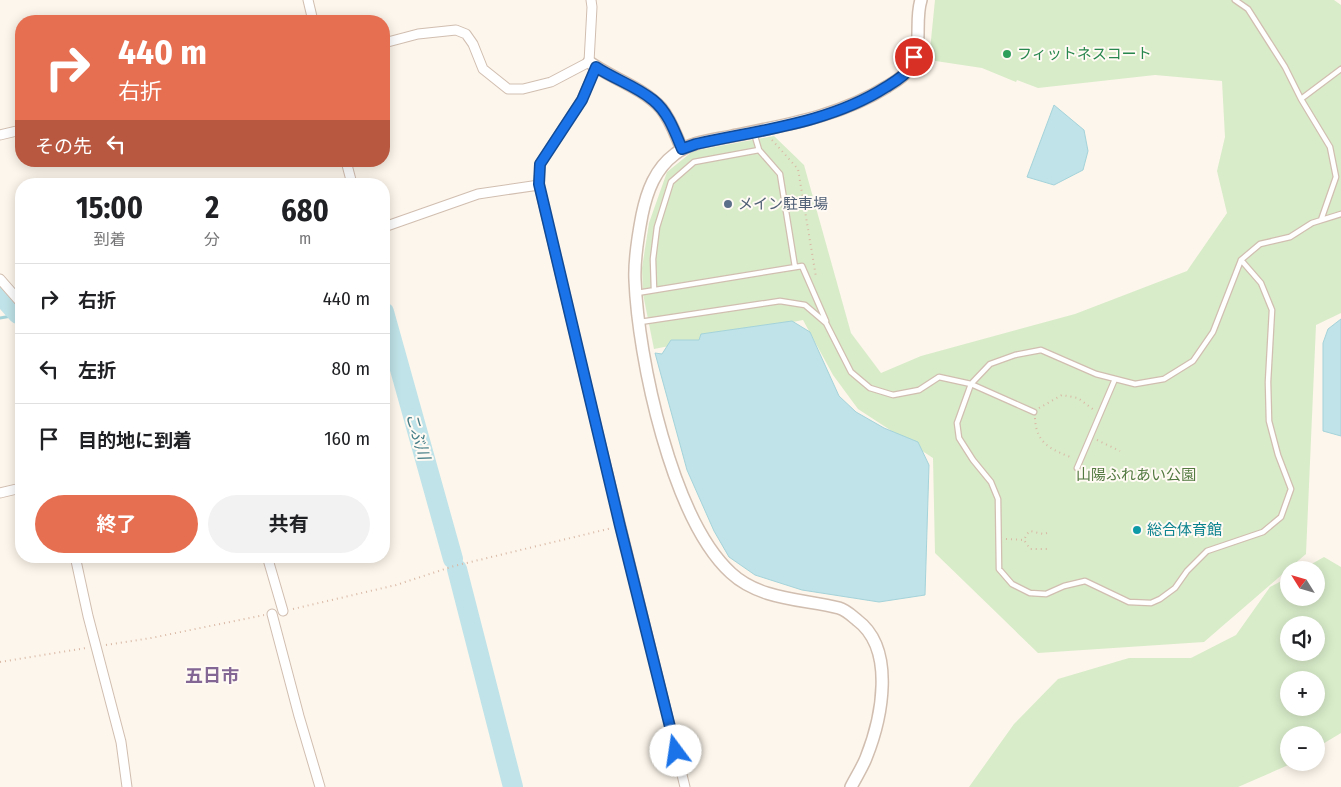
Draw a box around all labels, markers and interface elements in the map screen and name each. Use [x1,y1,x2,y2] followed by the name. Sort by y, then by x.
[118,31,207,73] text: 440 m
[35,35,100,100] icon: right
[893,36,935,78] pin
[900,43,928,71] icon: arrive
[1017,45,1152,63] place label: フィットネスコート
[1001,48,1013,60] marker: フィットネスコート
[118,78,162,105] text: 右折
[102,130,130,158] icon: left
[35,135,92,158] text: その先
[76,190,143,226] text: 15:00
[205,190,219,226] text: 2
[281,193,329,229] text: 680
[738,195,828,213] place label: メイン駐車場
[722,198,734,210] marker: メイン駐車場
[299,229,311,248] text: m
[94,230,126,249] text: 到着
[204,230,220,249] text: 分
[35,285,63,313] icon: right
[323,287,370,310] text: 440 m
[78,289,116,312] text: 右折
[35,355,63,383] icon: left
[332,357,370,380] text: 80 m
[78,359,116,382] text: 左折
[402,410,434,464] water label: こぶ川
[35,425,63,453] icon: arrive
[324,427,370,450] text: 160 m
[78,429,192,452] text: 目的地に到着
[1076,466,1196,484] park label: 山陽ふれあい公園
[35,495,198,553] button: 終了
[208,495,370,553] button: 共有
[1147,521,1222,539] place label: 総合体育館
[1131,524,1143,536] marker: 総合体育館
[1280,561,1325,606] north arrow
[1280,561,1325,771] map controls
[1280,616,1325,661] button: sound
[185,665,239,687] district label: 五日市
[1280,671,1325,716] button: +
[649,724,701,776] position arrow
[1280,726,1325,771] button: −

